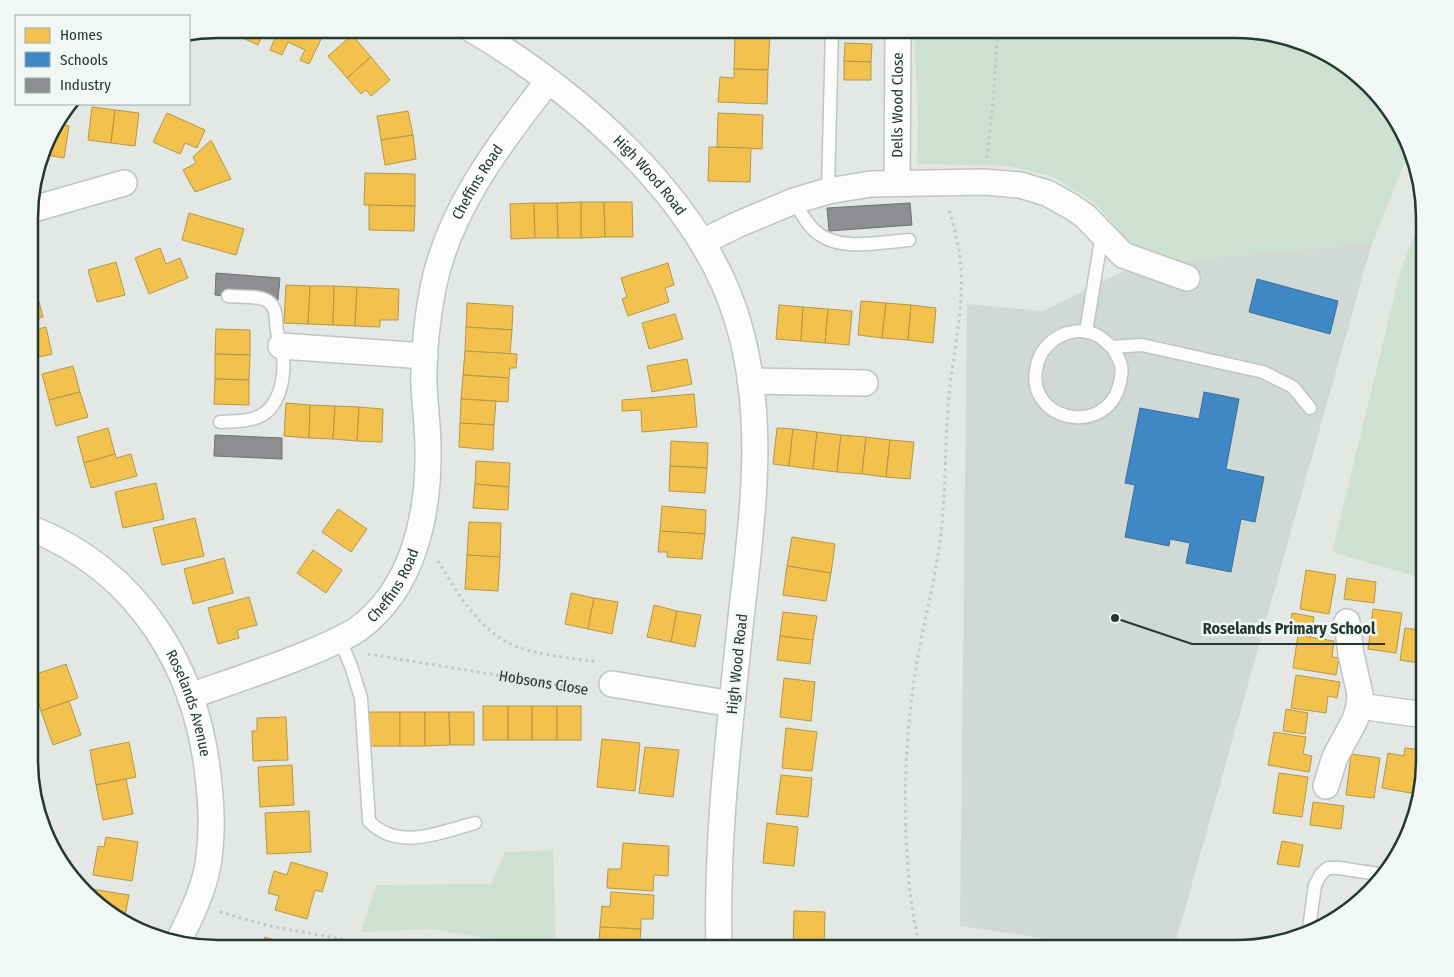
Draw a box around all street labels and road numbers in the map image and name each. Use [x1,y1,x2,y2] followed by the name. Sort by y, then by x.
[888,52,907,158] street label: Dells Wood Close
[610,131,690,219] street label: High Wood Road
[448,141,507,223] street label: Cheffins Road
[363,546,422,626] street label: Cheffins Road
[723,613,751,715] street label: High Wood Road
[162,647,214,758] street label: Roselands Avenue
[498,667,590,699] street label: Hobsons Close

